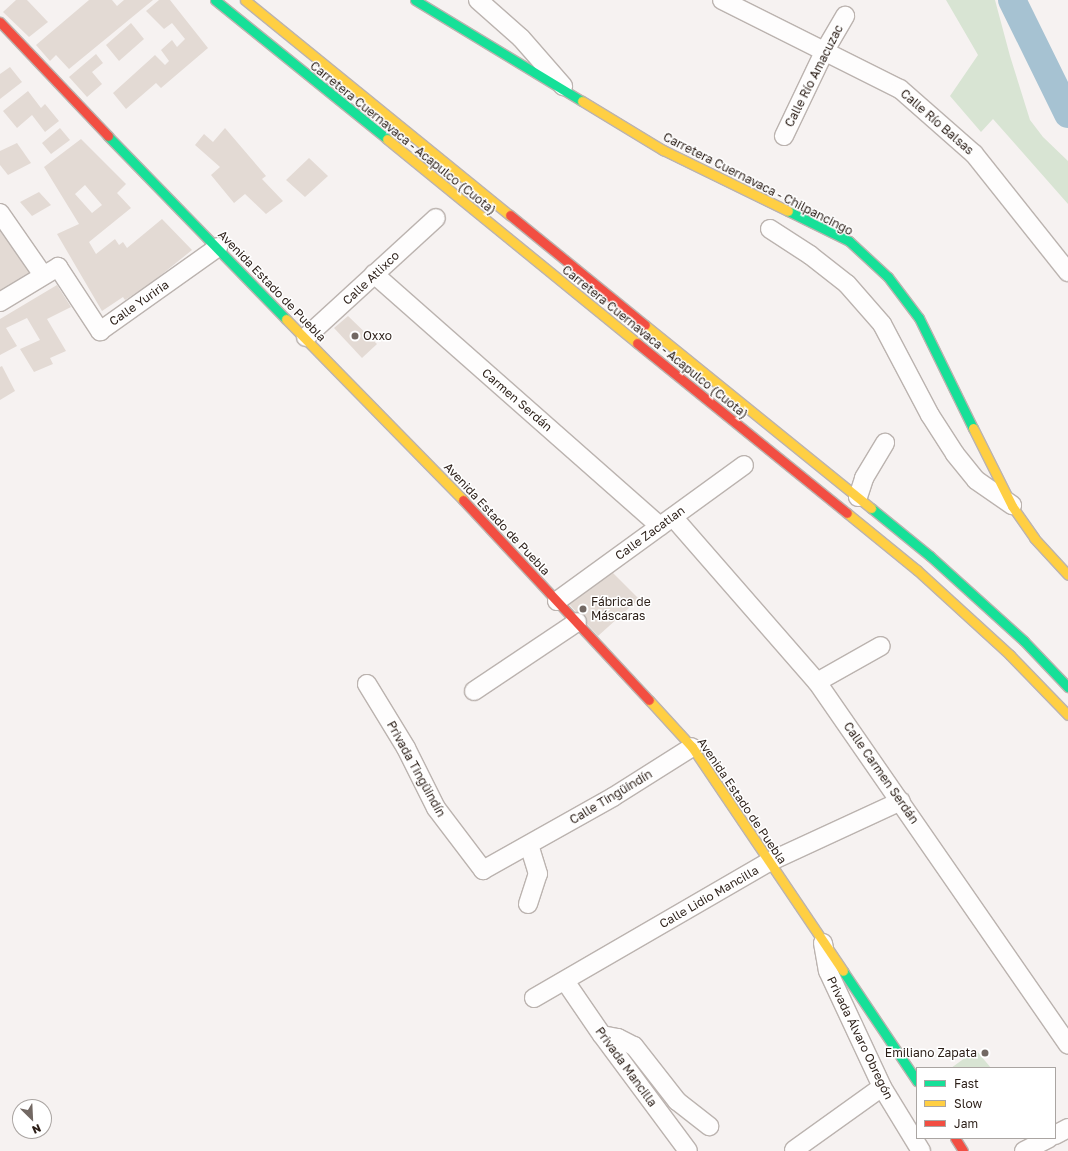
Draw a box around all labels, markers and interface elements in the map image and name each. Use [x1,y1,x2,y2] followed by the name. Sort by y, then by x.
[782,23,846,129] street label: Calle Río Amacuzac
[307,58,499,218] street label: Carretera Cuernavaca - Acapulco (Cuota)
[897,86,977,158] street label: Calle Río Balsas
[661,130,855,238] street label: Carretera Cuernavaca - Chilpancingo
[215,227,329,345] street label: Avenida Estado de Puebla
[340,248,402,308] street label: Calle Atlixco
[559,262,751,422] street label: Carretera Cuernavaca - Acapulco (Cuota)
[107,277,171,329] street label: Calle Yuriria
[363,329,392,343] place label: Oxxo
[350,331,360,341] marker: Oxxo
[479,366,555,434] street label: Carmen Serdán
[441,460,553,578] street label: Avenida Estado de Puebla
[612,503,688,563] street label: Calle Zacatlan
[591,595,651,623] place label: Fábrica de Máscaras
[578,604,588,614] marker: Fábrica de Máscaras
[384,719,448,819] street label: Privada Tingüindín
[840,719,922,827] street label: Calle Carmen Serdán
[694,735,790,867] street label: Avenida Estado de Puebla
[567,767,655,827] street label: Calle Tingüindín
[657,863,761,931] street label: Calle Lidio Mancilla
[824,974,896,1102] street label: Privada Álvaro Obregón
[592,1024,660,1110] street label: Privada Mancilla
[885,1046,977,1060] place label: Emiliano Zapata
[980,1048,990,1058] marker: Emiliano Zapata
[916,1067,1056,1139] legend
[954,1076,979,1091] text: Fast
[954,1096,982,1111] text: Slow
[12,1099,52,1139] north arrow
[954,1116,978,1131] text: Jam
[30,1122,43,1137] text: N

